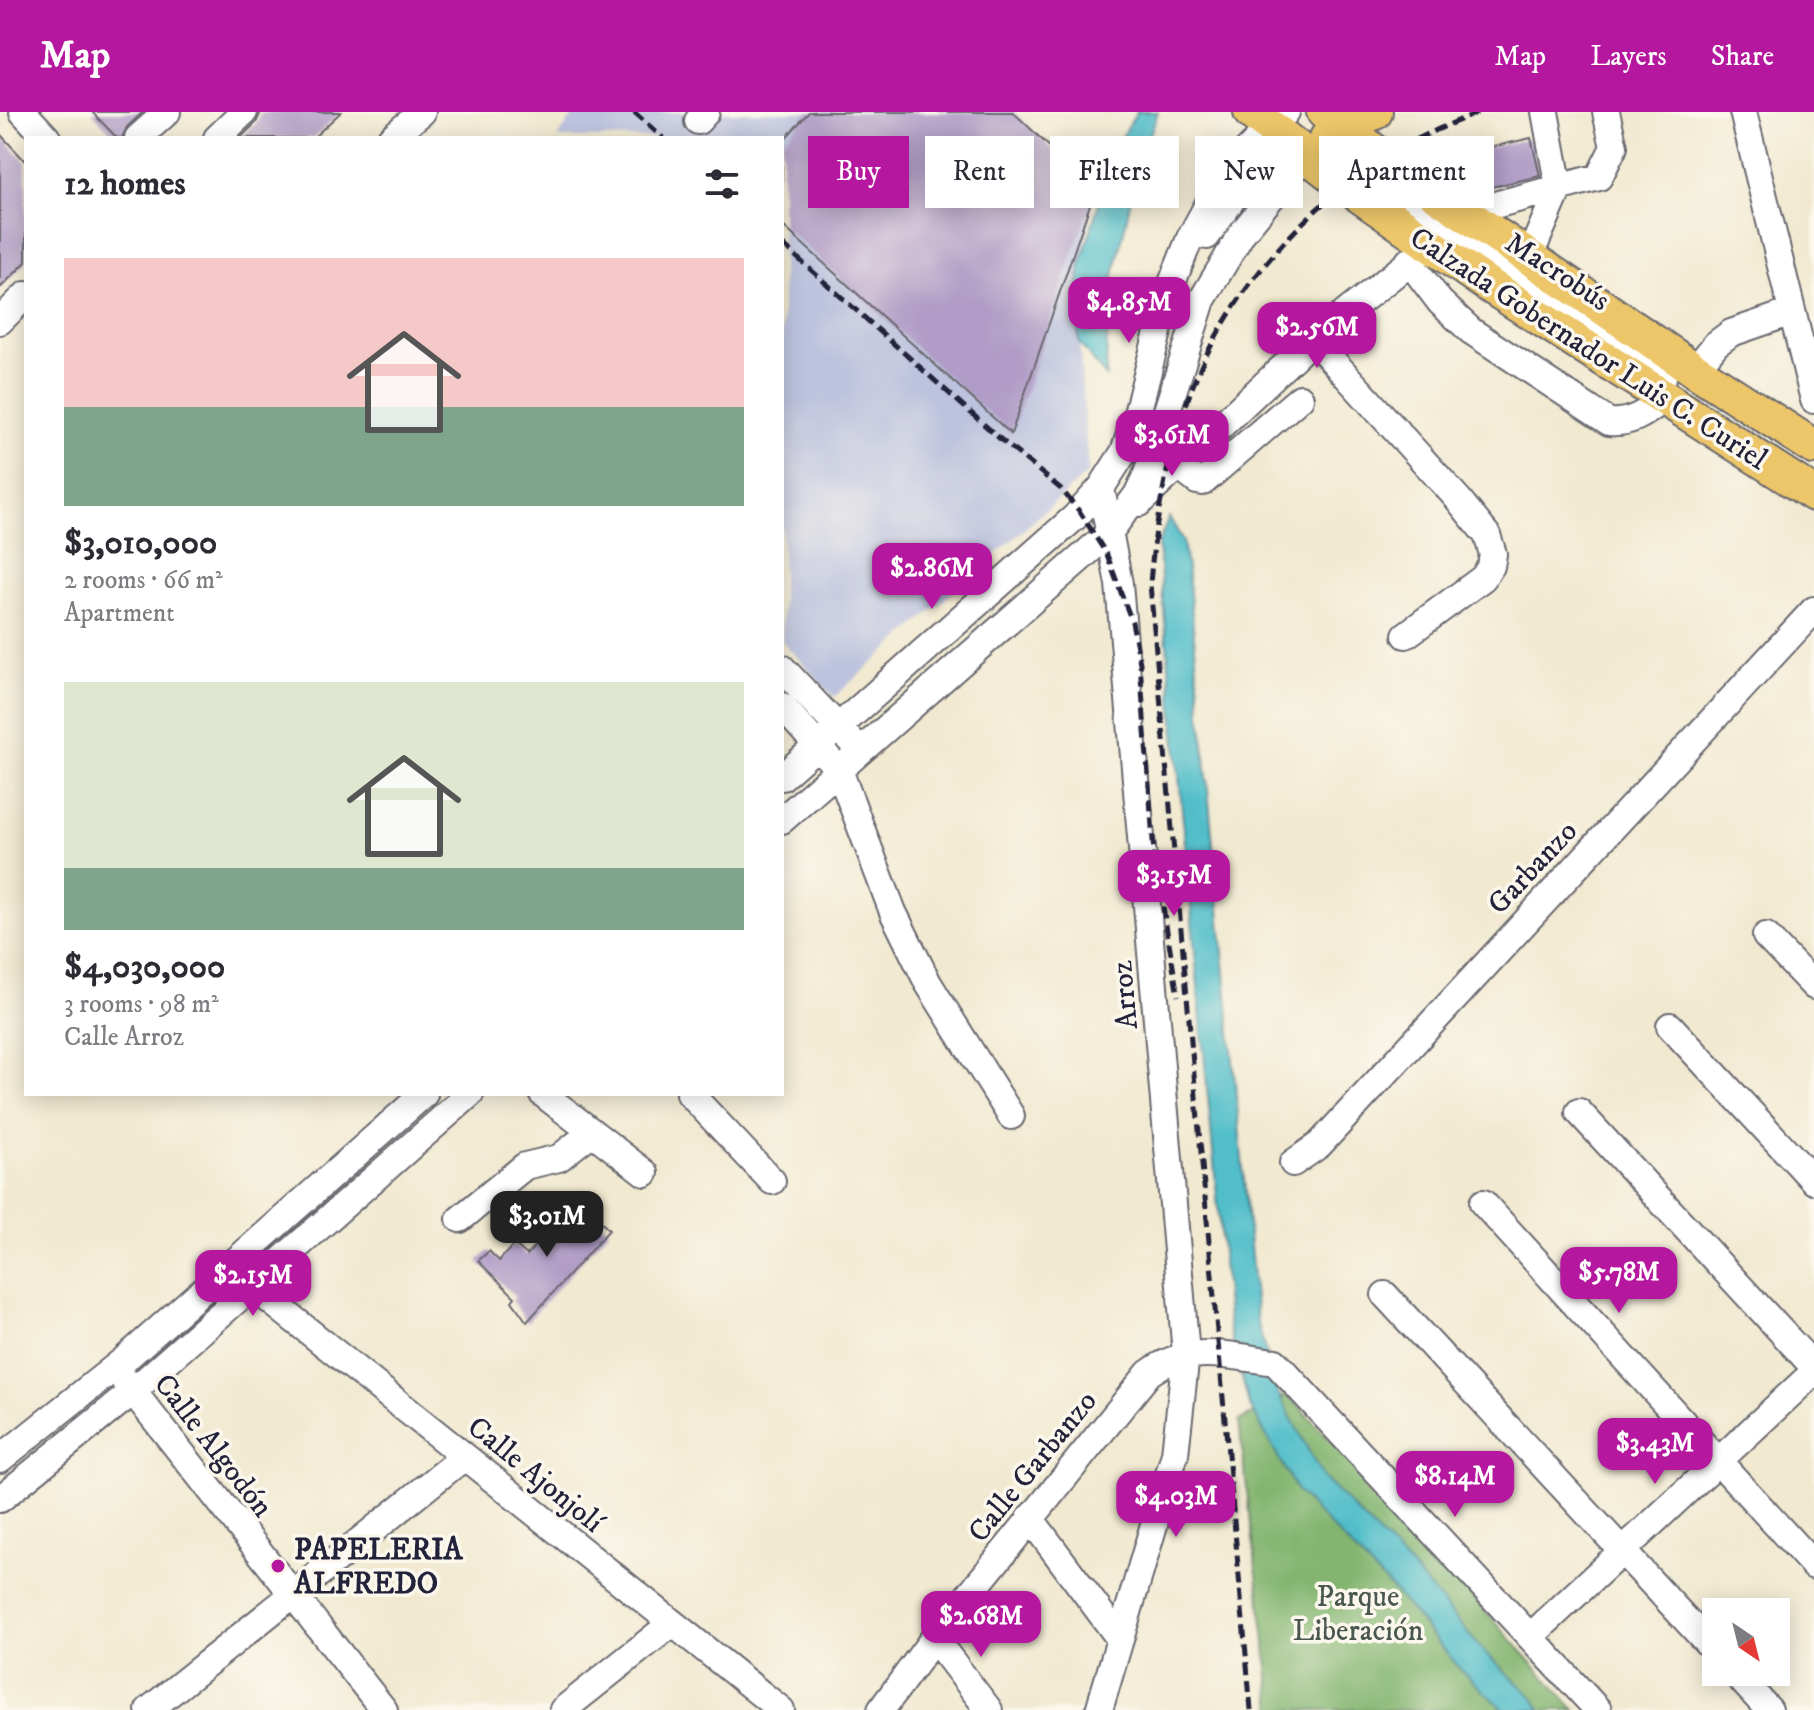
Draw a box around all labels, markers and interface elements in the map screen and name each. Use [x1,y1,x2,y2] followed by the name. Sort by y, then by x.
[40,32,110,80] text: Map
[1495,39,1546,74] text: Map
[1590,39,1667,74] text: Layers
[1711,39,1774,74] text: Share
[808,136,909,208] chip: Buy
[925,136,1034,208] chip: Rent
[1050,136,1179,208] chip: Filters
[1195,136,1303,208] chip: New
[1319,136,1494,208] chip: Apartment
[700,162,744,206] icon: filters
[64,163,186,205] text: 12 homes
[1402,220,1774,479] street label: Calzada Gobernador Luis C. Curiel
[1498,225,1616,320] street label: Macrobús
[1064,277,1194,345] pin: $4.85M
[1086,286,1172,319] text: $4.85M
[1252,302,1382,370] pin: $2.56M
[332,310,476,454] icon: home
[1275,311,1359,344] text: $2.56M
[1107,410,1237,478] pin: $3.61M
[1134,419,1210,452] text: $3.61M
[64,522,217,564] text: $3,010,000
[867,543,997,611] pin: $2.86M
[890,552,974,585] text: $2.86M
[64,564,223,597] text: 2 rooms · 66 m²
[64,597,175,630] text: Apartment
[332,734,476,878] icon: home
[1480,813,1586,923] street label: Garbanzo
[1109,850,1239,918] pin: $3.15M
[1136,859,1212,892] text: $3.15M
[64,946,225,988] text: $4,030,000
[1104,959,1147,1031] street label: Arroz
[64,988,219,1021] text: 3 rooms · 98 m²
[64,1021,184,1054] text: Calle Arroz
[482,1191,612,1259] pin: $3.01M
[508,1200,586,1233] text: $3.01M
[1554,1247,1684,1315] pin: $5.78M
[188,1250,318,1318] pin: $2.15M
[1578,1256,1660,1289] text: $5.78M
[213,1259,293,1292] text: $2.15M
[145,1367,281,1525] street label: Calle Algodón
[961,1384,1106,1550] street label: Calle Garbanzo
[459,1409,612,1542] street label: Calle Ajonjolí
[1590,1418,1720,1486] pin: $3.43M
[1616,1427,1694,1460] text: $3.43M
[1390,1451,1520,1519] pin: $8.14M
[1414,1460,1496,1493] text: $8.14M
[1111,1471,1241,1539] pin: $4.03M
[1134,1480,1218,1513] text: $4.03M
[293,1532,464,1603] place label: PAPELERIA ALFREDO
[269,1557,287,1575] marker: PAPELERIA ALFREDO
[1293,1579,1424,1650] park label: Parque Liberación
[916,1591,1046,1659] pin: $2.68M
[1702,1598,1790,1686] north arrow
[1702,1598,1790,1686] map controls
[939,1600,1023,1633] text: $2.68M

